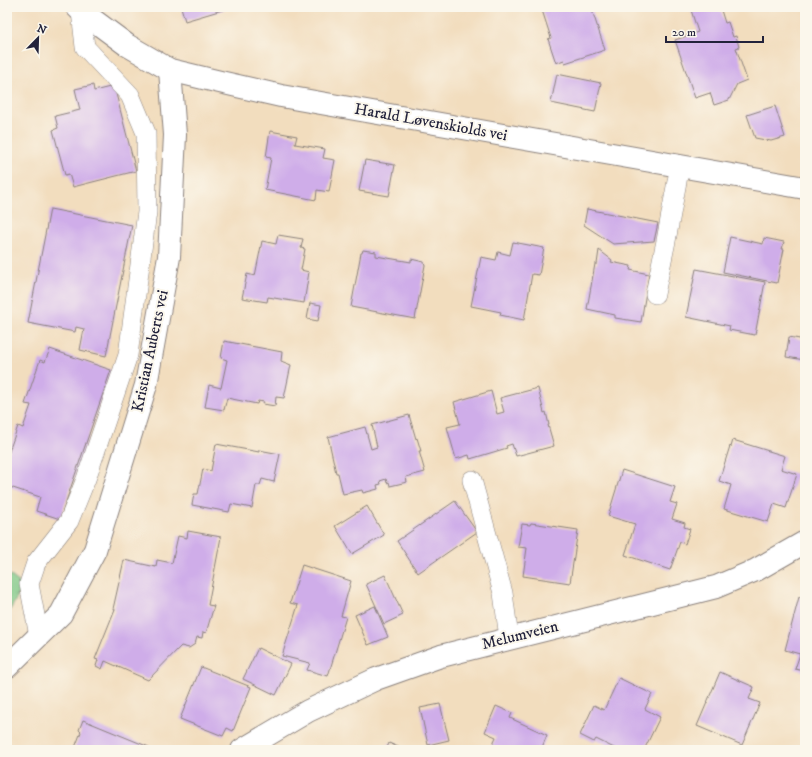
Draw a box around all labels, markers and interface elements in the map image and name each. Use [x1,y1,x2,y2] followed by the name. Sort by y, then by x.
[18,18,58,58] north arrow
[666,18,763,44] scale bar
[35,22,48,38] text: N
[672,25,696,40] text: 20 m
[353,99,509,145] street label: Harald Løvenskiolds vei
[127,288,173,414] street label: Kristian Auberts vei
[480,616,561,654] street label: Melumveien

